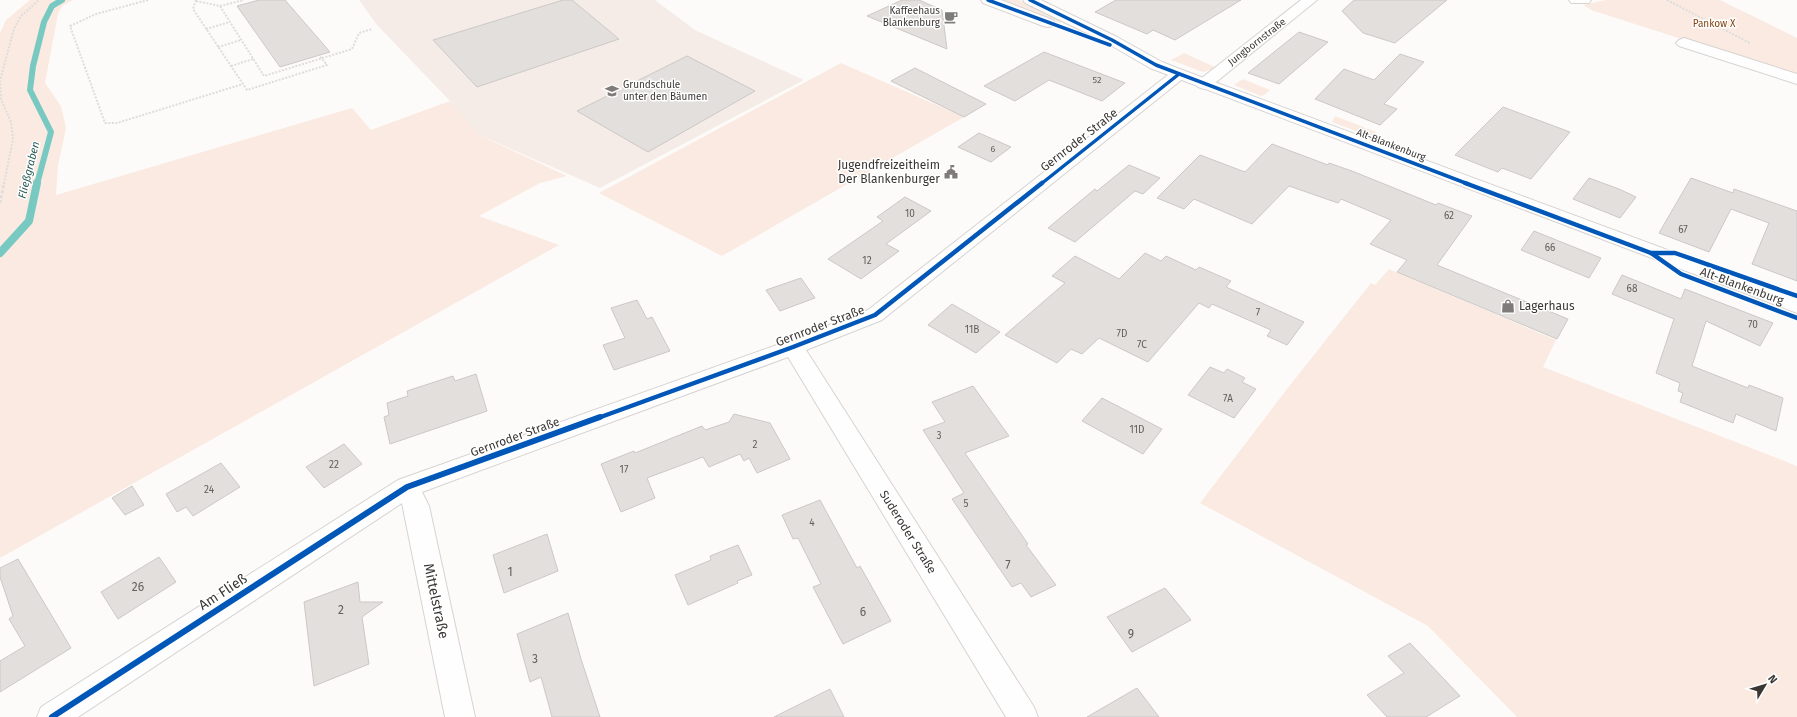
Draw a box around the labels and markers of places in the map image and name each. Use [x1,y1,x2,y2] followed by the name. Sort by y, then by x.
[883,5,941,29] place label: Kaffeehaus Blankenburg
[943,9,959,25] cafe icon: Kaffeehaus Blankenburg
[623,79,707,103] place label: Grundschule unter den Bäumen
[604,83,620,99] school or university icon: Grundschule unter den Bäumen
[838,158,940,186] place label: Jugendfreizeitheim Der Blankenburger
[943,164,959,180] public building icon: Jugendfreizeitheim Der Blankenburger
[1500,298,1516,314] shop icon: Lagerhaus
[1519,299,1575,313] place label: Lagerhaus

